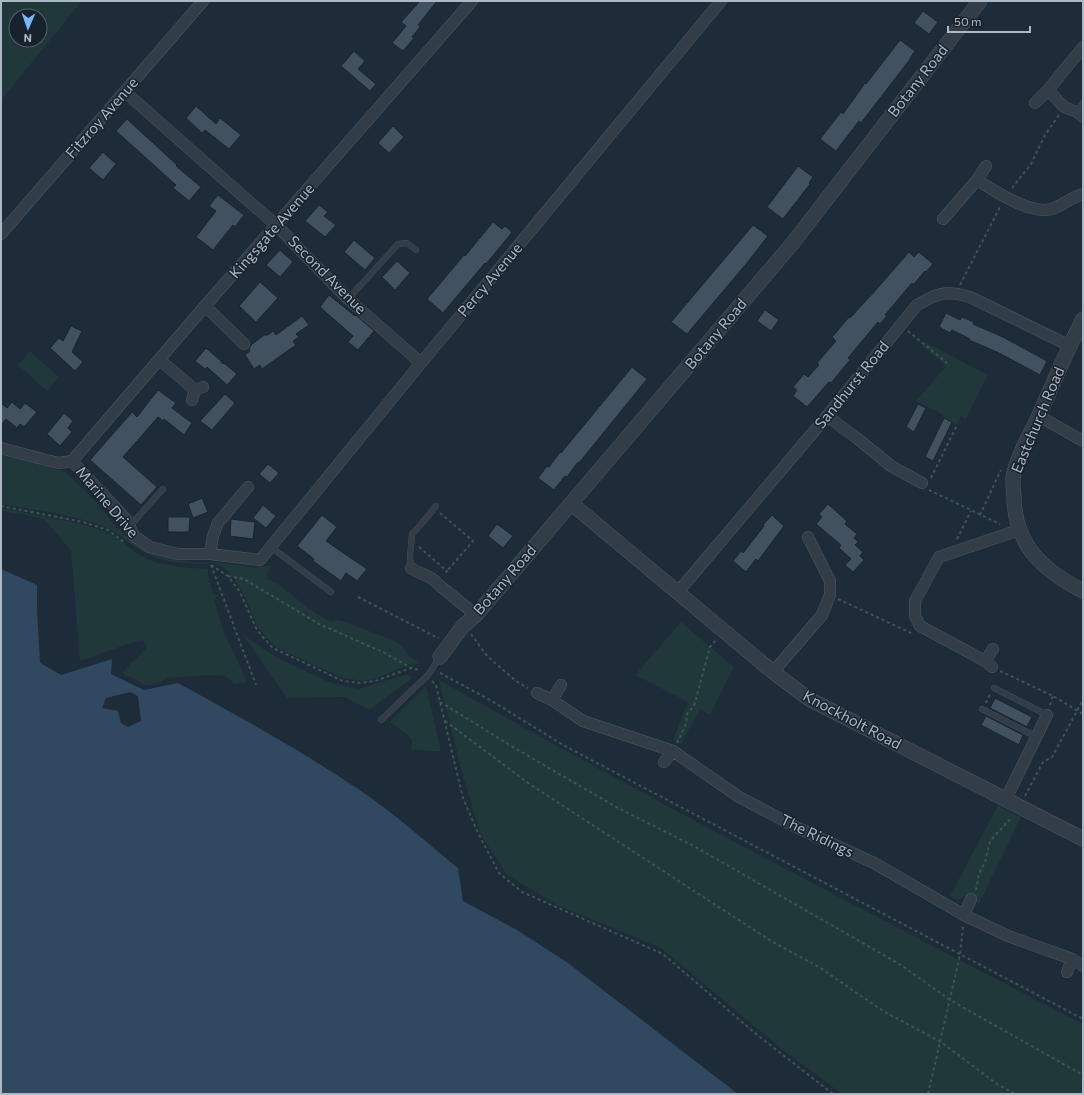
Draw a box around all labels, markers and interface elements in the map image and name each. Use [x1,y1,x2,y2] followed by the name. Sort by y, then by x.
[8,8,48,48] north arrow
[948,8,1030,34] scale bar
[954,14,982,28] text: 50 m
[23,32,32,45] text: N
[883,41,951,120] street label: Botany Road
[61,73,141,161] street label: Fitzroy Avenue
[225,179,318,282] street label: Kingsgate Avenue
[285,231,371,317] street label: Second Avenue
[453,239,525,320] street label: Percy Avenue
[680,294,750,372] street label: Botany Road
[810,337,892,432] street label: Sandhurst Road
[1007,364,1068,475] street label: Eastchurch Road
[73,462,143,541] street label: Marine Drive
[469,541,539,618] street label: Botany Road
[800,686,905,753] street label: Knockholt Road
[778,810,857,861] street label: The Ridings

